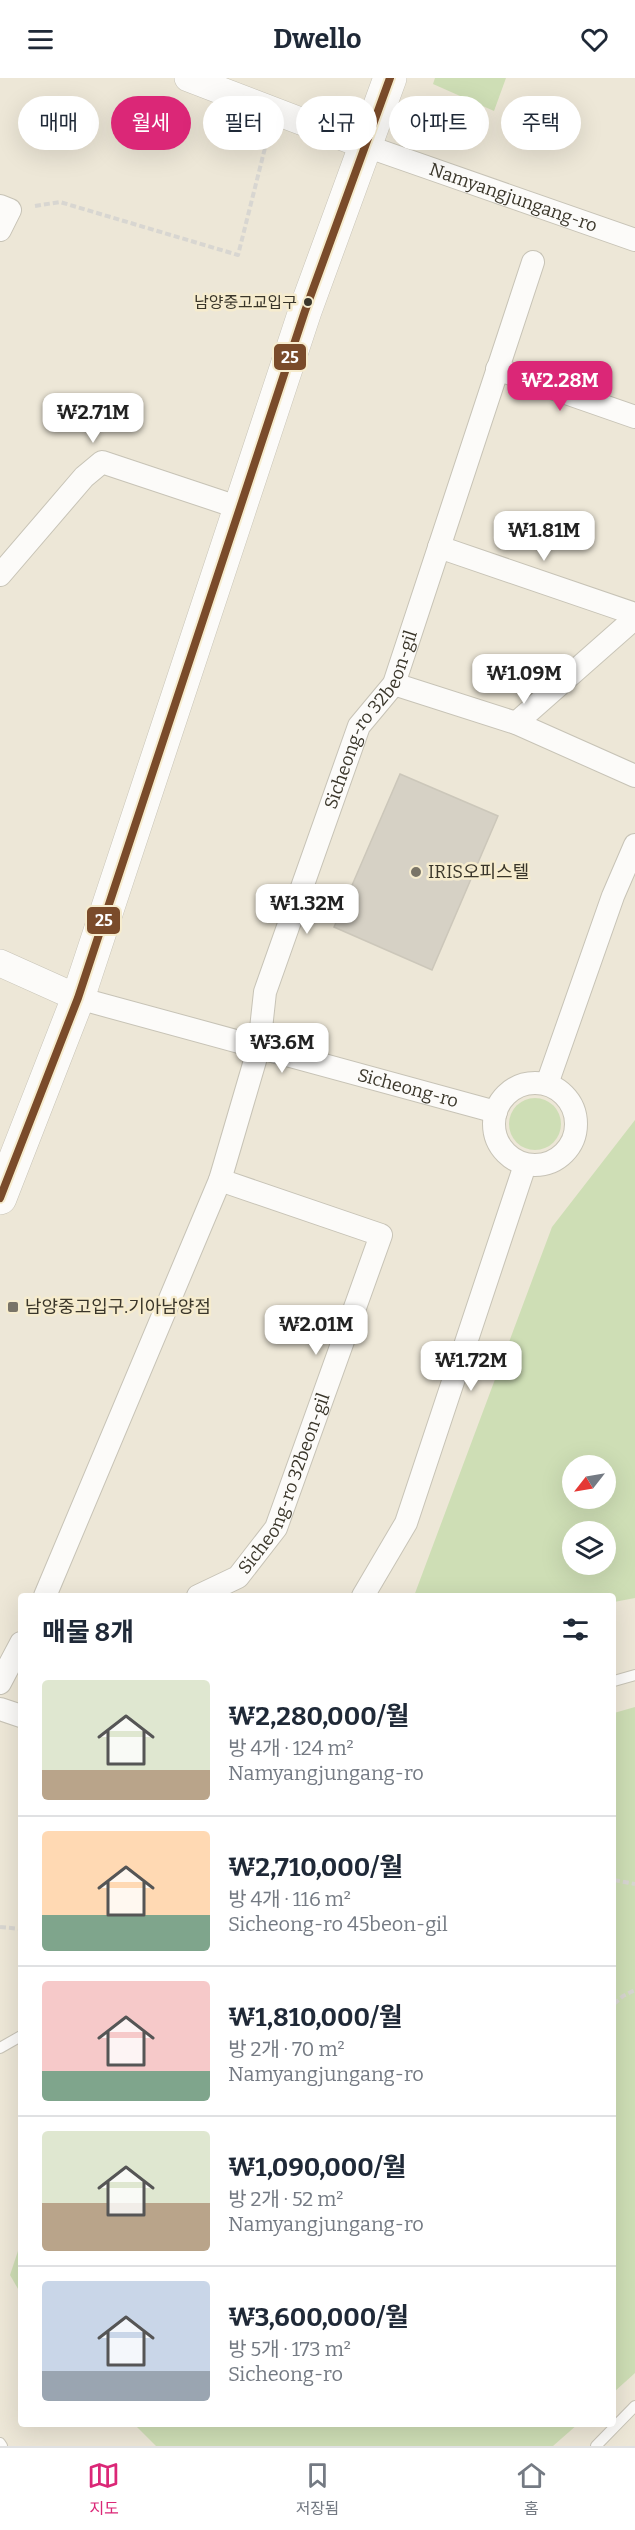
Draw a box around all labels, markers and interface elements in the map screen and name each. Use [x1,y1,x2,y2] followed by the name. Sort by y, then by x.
[24,23,57,56] icon: menu
[273,23,362,55] text: Dwello
[578,23,611,56] icon: heart
[18,96,99,150] chip: 매매
[111,96,191,150] chip: 월세
[203,96,284,150] chip: 필터
[296,96,377,150] chip: 신규
[389,96,489,150] chip: 아파트
[501,96,581,150] chip: 주택
[426,158,600,237] street label: Namyangjungang-ro
[194,293,297,312] place label: 남양중고교입구
[302,296,314,308] marker: 남양중고교입구
[273,343,307,371] line badge: 25
[281,348,299,367] text: 25
[511,361,609,412] pin: ₩2.28M
[521,368,599,392] text: ₩2.28M
[44,393,142,444] pin: ₩2.71M
[57,400,129,424] text: ₩2.71M
[495,511,593,562] pin: ₩1.81M
[508,518,580,542] text: ₩1.81M
[320,627,422,812] street label: Sicheong-ro 32beon-gil
[475,654,573,705] pin: ₩1.09M
[486,661,562,685] text: ₩1.09M
[428,861,529,883] place label: IRIS오피스텔
[409,865,423,879] marker: IRIS오피스텔
[258,884,356,935] pin: ₩1.32M
[270,891,344,915] text: ₩1.32M
[86,906,121,935] line badge: 25
[95,911,113,930] text: 25
[240,1023,324,1074] pin: ₩3.6M
[250,1030,314,1054] text: ₩3.6M
[355,1064,461,1112] street label: Sicheong-ro
[25,1296,211,1318] place label: 남양중고입구.기아남양점
[6,1300,20,1314] marker: 남양중고입구.기아남양점
[267,1305,365,1356] pin: ₩2.01M
[279,1312,353,1336] text: ₩2.01M
[422,1341,520,1392] pin: ₩1.72M
[435,1348,507,1372] text: ₩1.72M
[233,1390,334,1578] street label: Sicheong-ro 32beon-gil
[562,1455,616,1509] north arrow
[562,1455,616,1575] map controls
[562,1521,616,1575] button: layers
[559,1613,592,1646] icon: filters
[42,1617,134,1648] text: 매물 8개
[228,1701,409,1732] text: ₩2,280,000/월
[90,1704,162,1776] icon: home
[228,1736,354,1760] text: 방 4개 · 124 m²
[228,1761,424,1785] text: Namyangjungang-ro
[228,1852,403,1883] text: ₩2,710,000/월
[90,1855,162,1927] icon: home
[228,1887,351,1911] text: 방 4개 · 116 m²
[228,1912,448,1936] text: Sicheong-ro 45beon-gil
[228,2002,403,2033] text: ₩1,810,000/월
[90,2005,162,2077] icon: home
[228,2037,345,2061] text: 방 2개 · 70 m²
[228,2062,424,2086] text: Namyangjungang-ro
[228,2152,407,2183] text: ₩1,090,000/월
[90,2155,162,2227] icon: home
[228,2187,343,2211] text: 방 2개 · 52 m²
[228,2212,424,2236] text: Namyangjungang-ro
[228,2302,409,2333] text: ₩3,600,000/월
[90,2305,162,2377] icon: home
[228,2337,351,2361] text: 방 5개 · 173 m²
[228,2362,343,2386] text: Sicheong-ro
[87,2459,120,2519] tab: 지도
[295,2459,340,2519] tab: 저장됨
[515,2459,548,2519] tab: 홈

